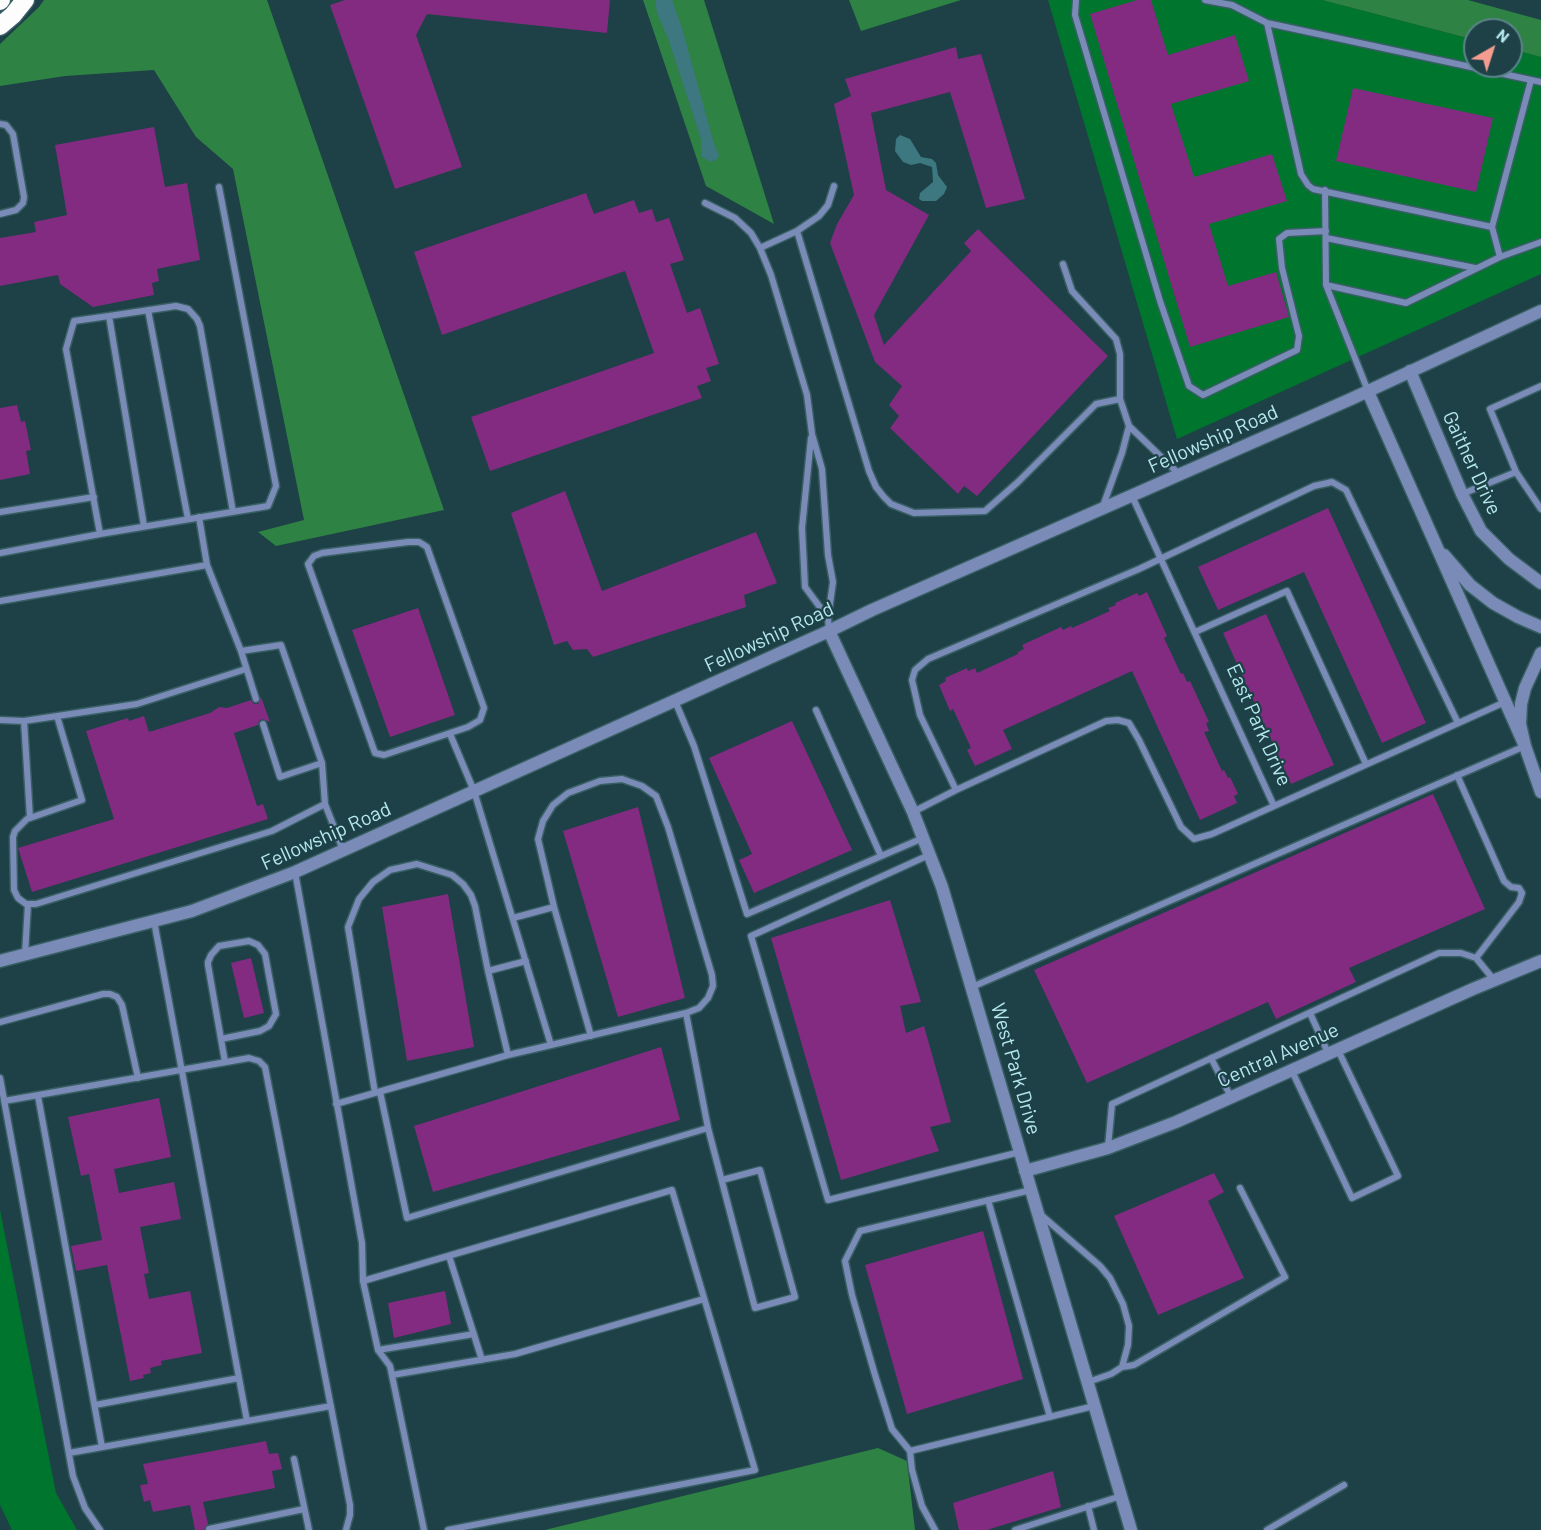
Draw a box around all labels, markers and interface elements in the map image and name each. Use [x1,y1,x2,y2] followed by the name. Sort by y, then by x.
[1463,18,1523,78] north arrow
[1493,24,1513,46] text: N
[1144,400,1282,478] street label: Fellowship Road
[1437,407,1507,519] street label: Gaither Drive
[701,597,837,677] street label: Fellowship Road
[1221,660,1297,790] street label: East Park Drive
[257,797,395,875] street label: Fellowship Road
[986,1000,1046,1138] street label: West Park Drive
[1214,1018,1342,1092] street label: Central Avenue

